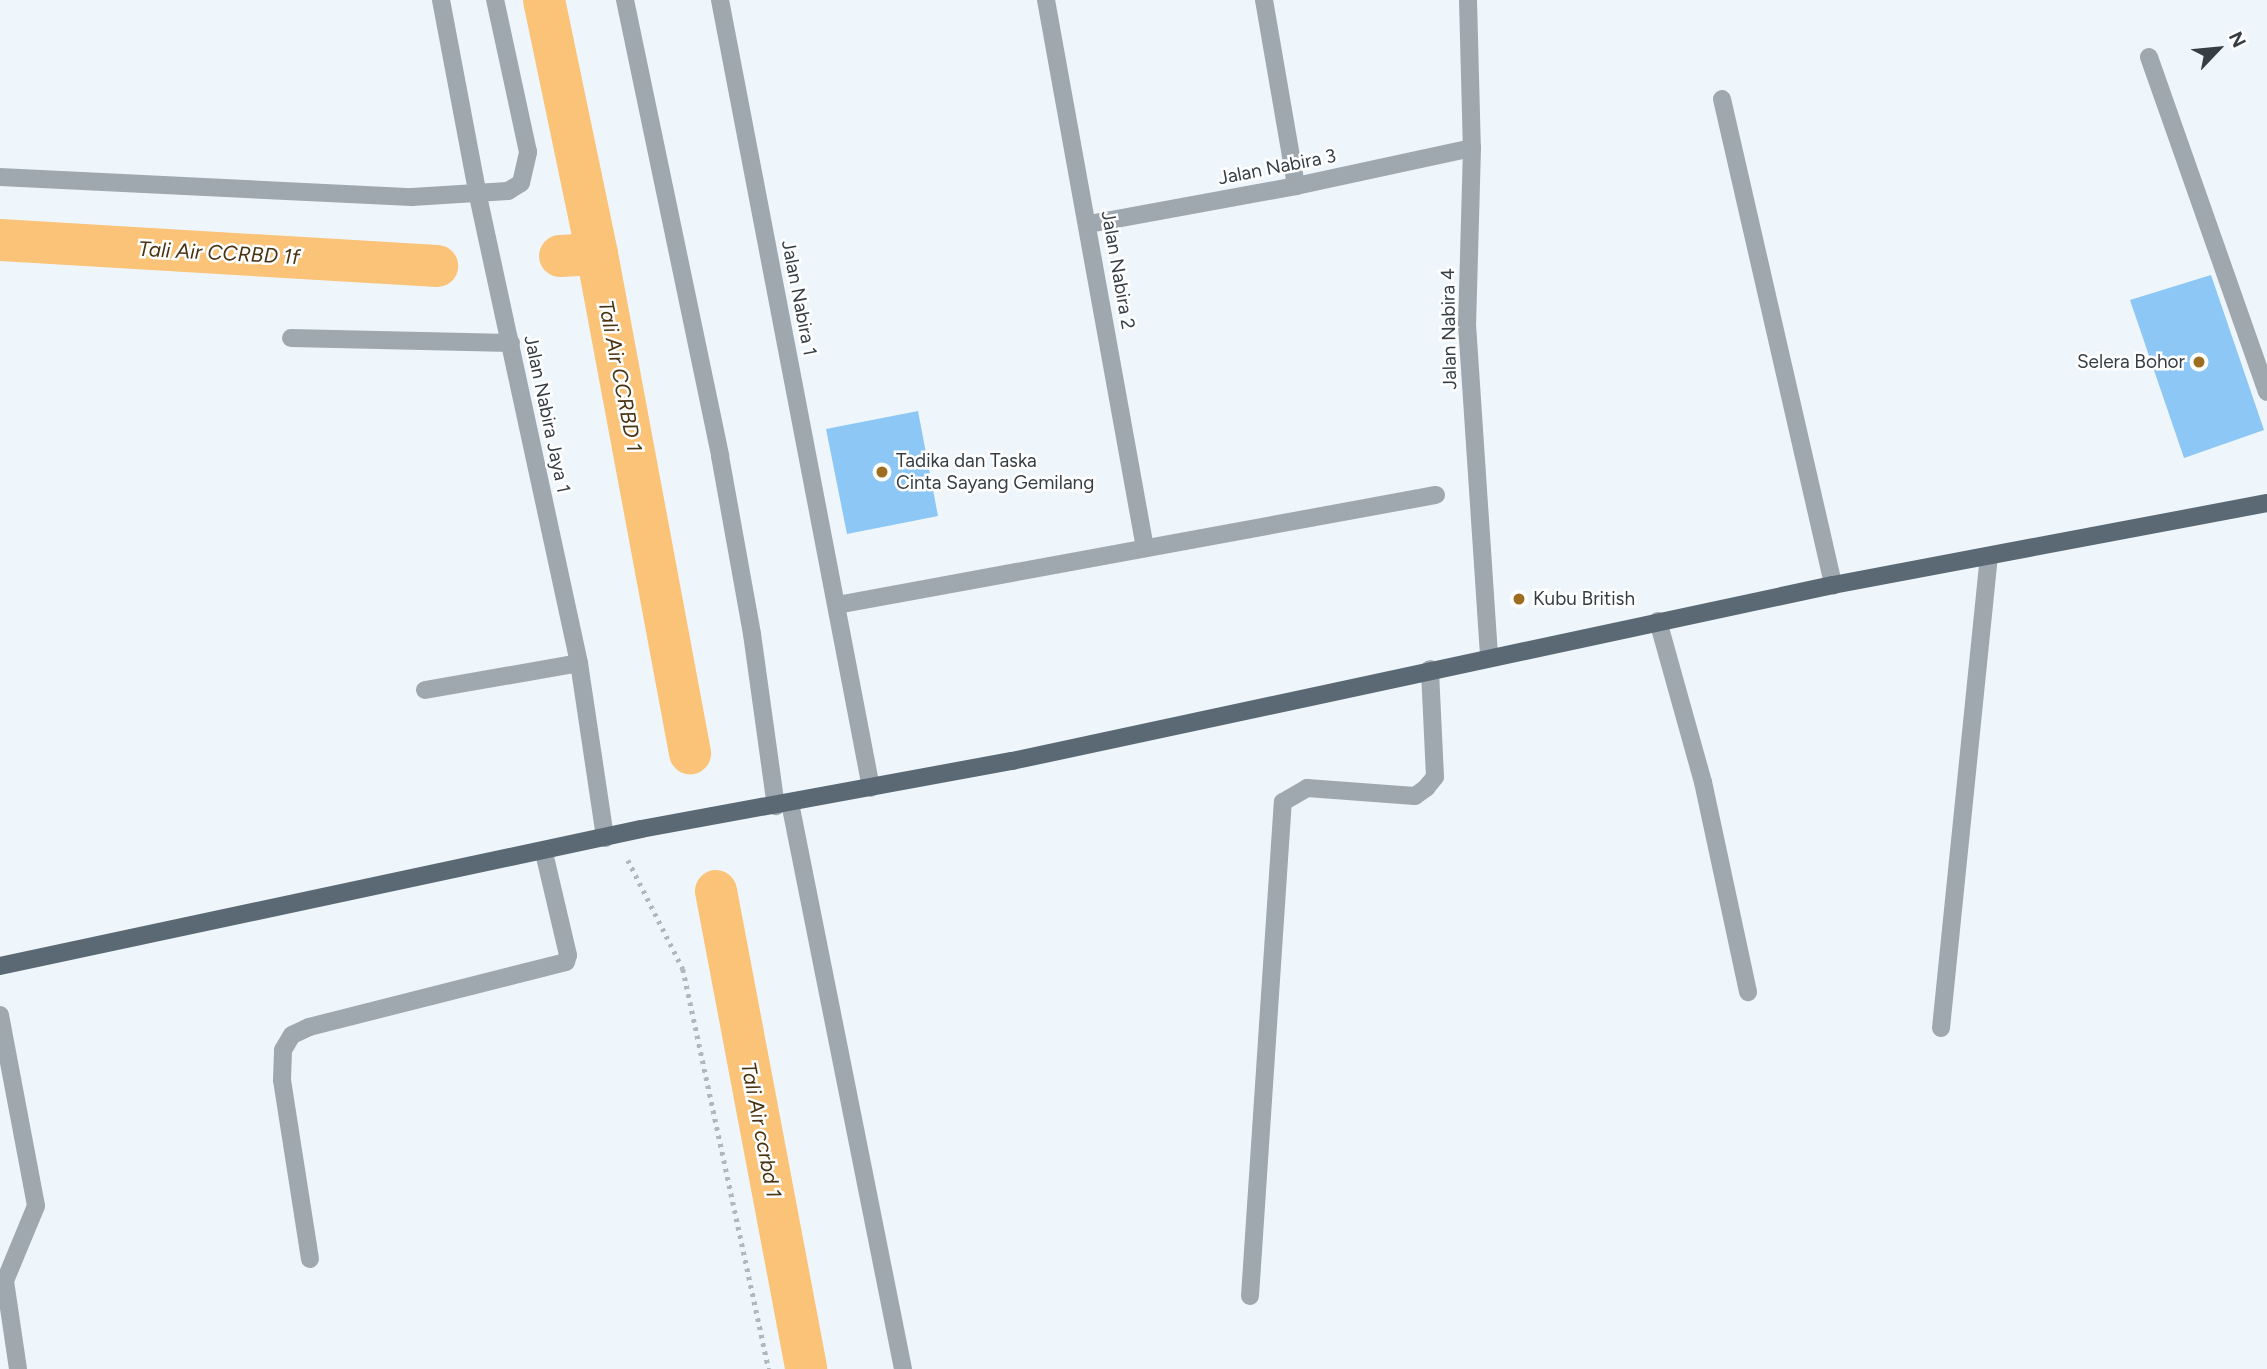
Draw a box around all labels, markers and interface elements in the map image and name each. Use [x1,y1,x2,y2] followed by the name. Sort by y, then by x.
[2183,14,2253,84] north arrow
[2224,28,2251,51] text: N
[1216,144,1338,190] street label: Jalan Nabira 3
[1096,209,1140,331] street label: Jalan Nabira 2
[138,236,300,270] water label: Tali Air CCRBD 1f
[777,238,821,358] street label: Jalan Nabira 1
[1437,268,1461,390] street label: Jalan Nabira 4
[593,298,647,454] water label: Tali Air CCRBD 1
[519,333,575,495] street label: Jalan Nabira Jaya 1
[2077,351,2185,373] place label: Selera Bohor
[2191,354,2207,370] marker: Selera Bohor
[896,450,1094,494] place label: Tadika dan Taska Cinta Sayang Gemilang
[874,464,890,480] marker: Tadika dan Taska Cinta Sayang Gemilang
[1533,588,1635,610] place label: Kubu British
[1511,591,1527,607] marker: Kubu British
[736,1060,786,1200] water label: Tali Air ccrbd 1

